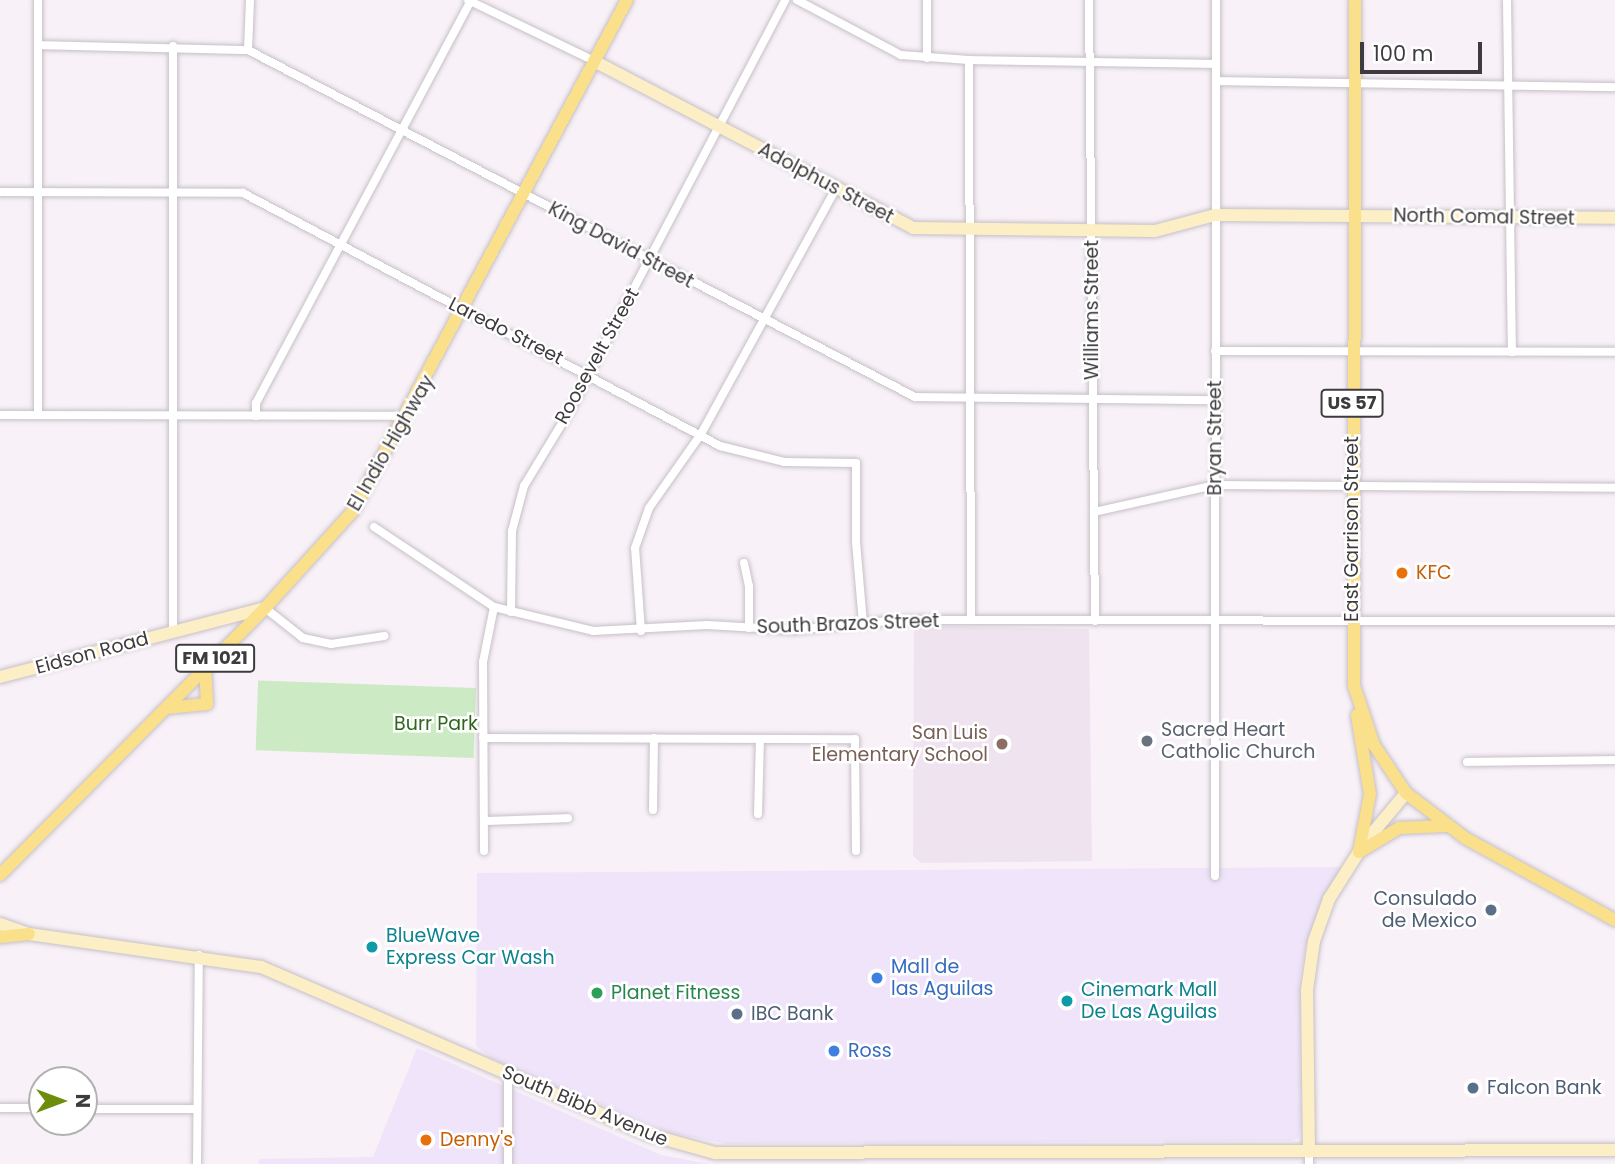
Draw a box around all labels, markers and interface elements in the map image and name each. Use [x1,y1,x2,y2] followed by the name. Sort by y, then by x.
[1363,28,1486,72] scale bar
[1373,39,1433,68] text: 100 m
[754,138,898,228] street label: Adolphus Street
[544,197,698,293] street label: King David Street
[1393,204,1575,230] street label: North Comal Street
[1081,240,1103,380] street label: Williams Street
[550,284,644,428] street label: Roosevelt Street
[445,292,567,370] street label: Laredo Street
[343,371,439,515] street label: El Indio Highway
[1204,380,1226,496] street label: Bryan Street
[1320,388,1384,418] road number: US 57
[1341,436,1363,622] street label: East Garrison Street
[1416,562,1452,584] place label: KFC
[1394,565,1410,581] marker: KFC
[756,609,940,639] street label: South Brazos Street
[33,627,151,679] street label: Eidson Road
[175,644,255,672] road number: FM 1021
[394,713,478,735] park label: Burr Park
[1161,719,1315,763] place label: Sacred Heart Catholic Church
[812,722,988,766] place label: San Luis Elementary School
[1139,733,1155,749] marker: Sacred Heart Catholic Church
[994,736,1010,752] marker: San Luis Elementary School
[1373,888,1477,932] place label: Consulado de Mexico
[1483,902,1499,918] marker: Consulado de Mexico
[386,925,555,969] place label: BlueWave Express Car Wash
[364,939,380,955] marker: BlueWave Express Car Wash
[891,956,993,1000] place label: Mall de las Aguilas
[869,970,885,986] marker: Mall de las Aguilas
[1081,979,1217,1023] place label: Cinemark Mall De Las Aguilas
[611,982,740,1004] place label: Planet Fitness
[589,985,605,1001] marker: Planet Fitness
[1059,993,1075,1009] marker: Cinemark Mall De Las Aguilas
[751,1003,833,1025] place label: IBC Bank
[729,1006,745,1022] marker: IBC Bank
[848,1040,892,1062] place label: Ross
[826,1043,842,1059] marker: Ross
[499,1061,671,1151] street label: South Bibb Avenue
[28,1066,98,1136] north arrow
[1487,1077,1601,1099] place label: Falcon Bank
[1465,1080,1481,1096] marker: Falcon Bank
[69,1094,96,1108] text: N
[440,1129,513,1151] place label: Denny's
[418,1132,434,1148] marker: Denny's

